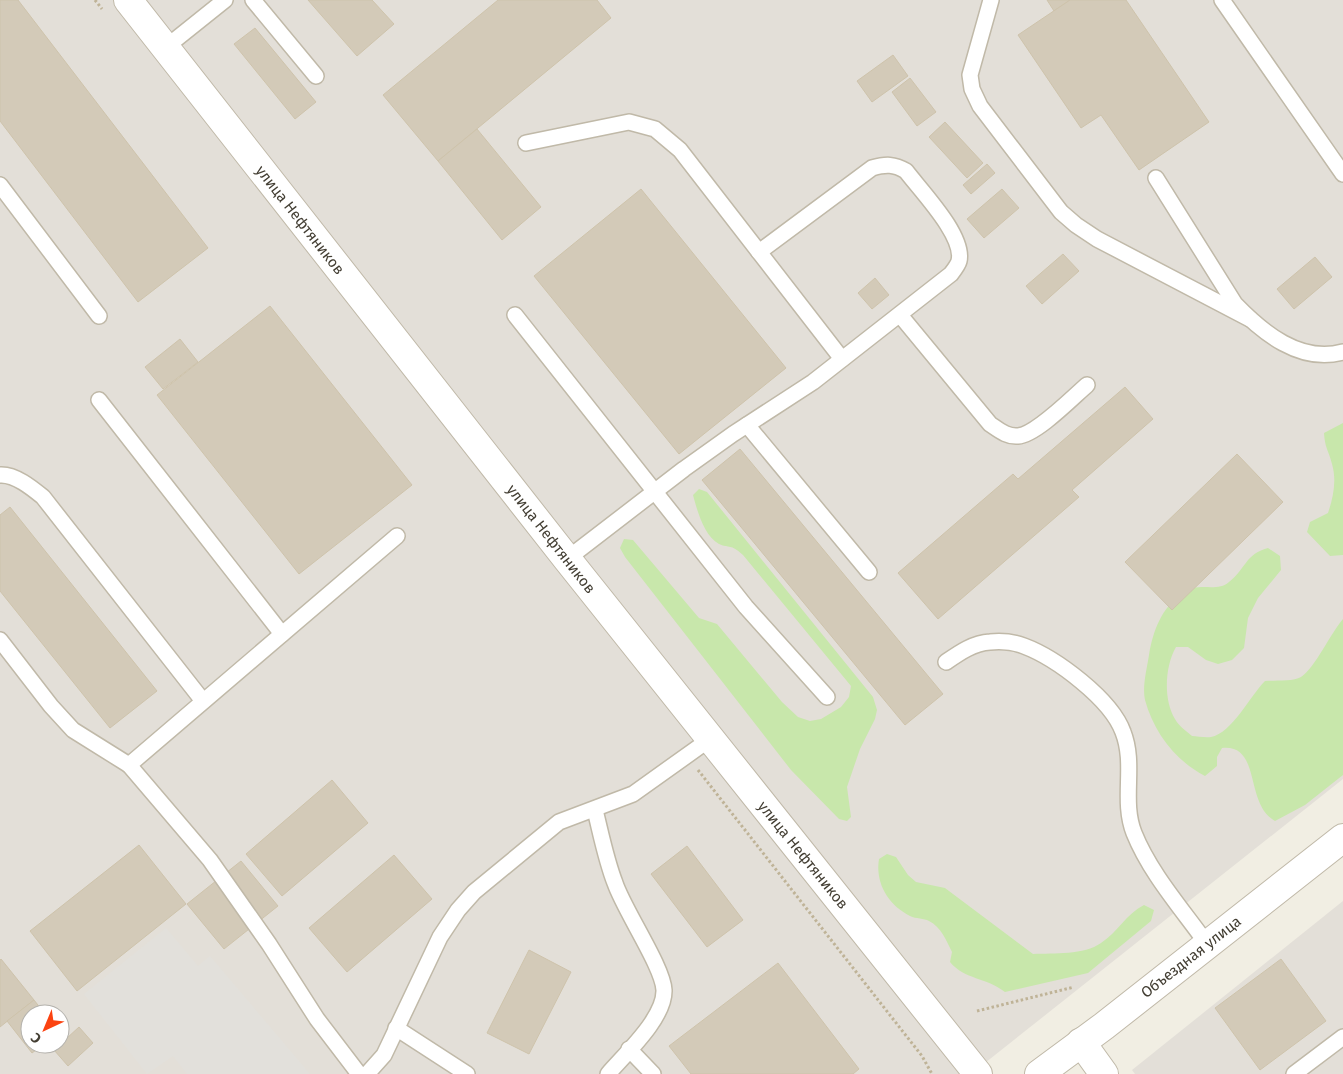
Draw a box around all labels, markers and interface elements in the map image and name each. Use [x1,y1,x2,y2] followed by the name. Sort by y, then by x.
[252,162,348,278] street label: улица Нефтяников
[503,481,599,597] street label: улица Нефтяников
[754,797,852,913] street label: улица Нефтяников
[1137,912,1245,1002] street label: Объездная улица
[20,1004,70,1054] north arrow
[28,1029,45,1047] text: С

